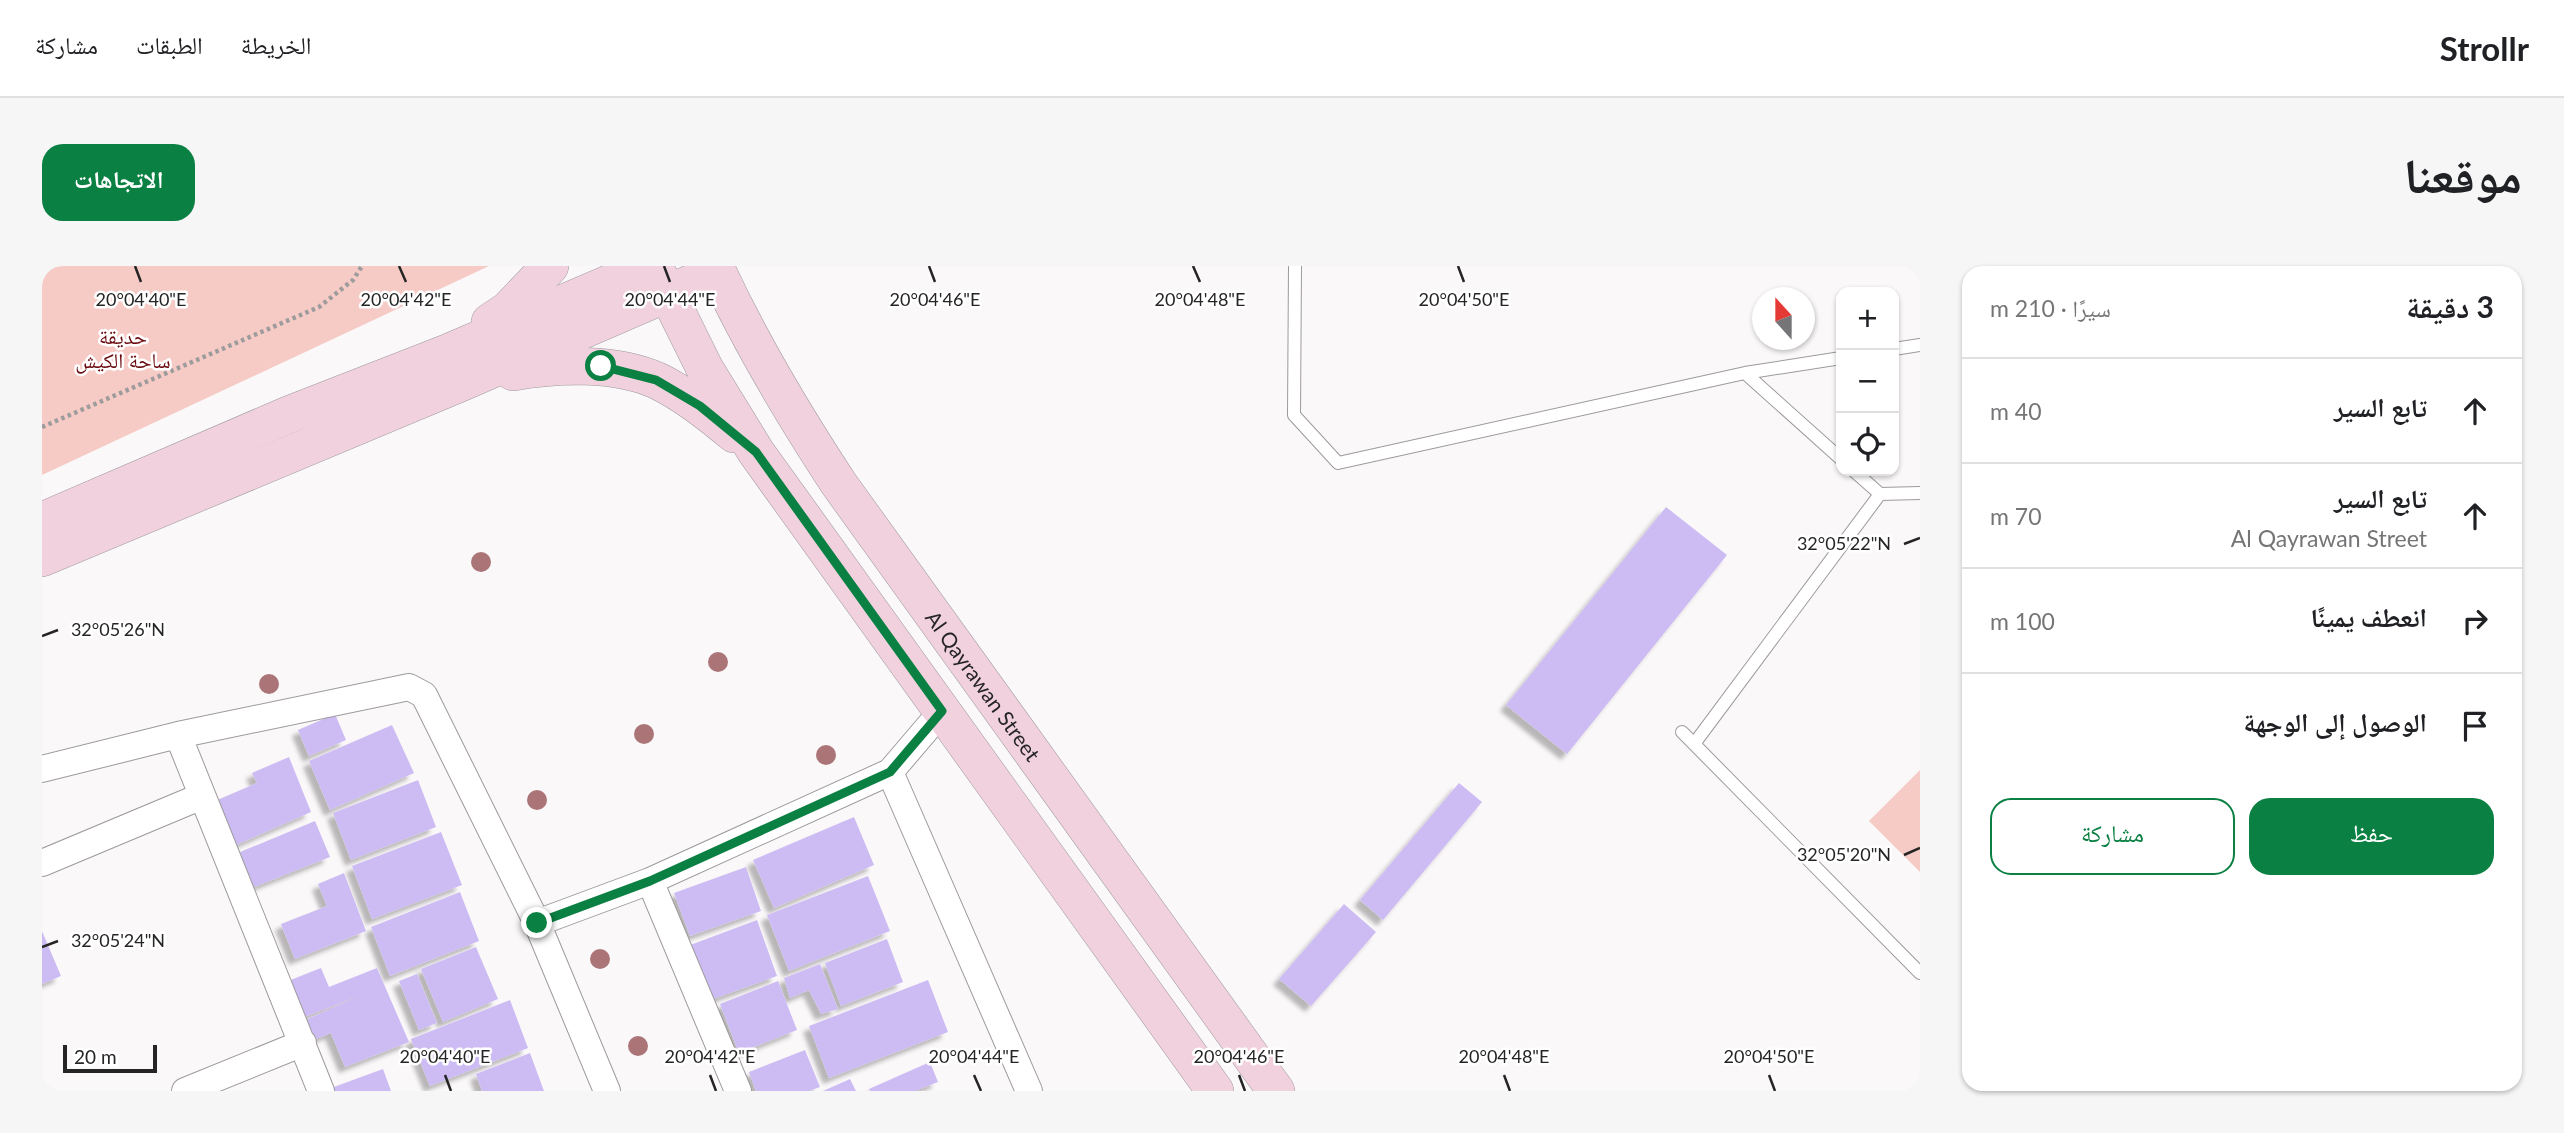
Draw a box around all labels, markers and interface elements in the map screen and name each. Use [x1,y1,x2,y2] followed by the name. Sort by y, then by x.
[2440,28,2529,68] text: Strollr
[35,30,98,59] text: مشاركة
[136,30,203,59] text: الطبقات
[241,30,311,59] text: الخريطة
[42,144,195,221] button: الاتجاهات
[2404,145,2522,203] text: موقعنا
[1752,287,1815,350] north arrow
[1836,287,1899,476] map controls
[1836,287,1899,350] button: +
[96,288,186,310] text: 20°04'40"E
[361,288,451,310] text: 20°04'42"E
[625,288,715,310] text: 20°04'44"E
[890,288,980,310] text: 20°04'46"E
[1155,288,1245,310] text: 20°04'48"E
[1419,288,1509,310] text: 20°04'50"E
[2406,288,2494,324] text: 3 دقيقة
[1990,294,2111,322] text: سيرًا · 210 m
[75,323,171,374] park label: حديقة ساحة الكيش
[585,350,616,381] route start
[1836,350,1899,413] button: −
[2334,391,2427,423] text: تابع السير
[2456,392,2494,430] icon: ahead
[1990,397,2042,425] text: 40 m
[1836,413,1899,476] button: locate
[2334,482,2427,514] text: تابع السير
[2456,497,2494,535] icon: ahead
[1990,502,2042,530] text: 70 m
[2231,524,2427,552] text: Al Qayrawan Street
[1797,532,1891,554] text: 32°05'22"N
[2310,601,2427,633] text: انعطف يمينًا
[2456,602,2494,640] icon: right
[921,605,1047,766] street label: Al Qayrawan Street
[1990,607,2055,635] text: 100 m
[71,618,165,640] text: 32°05'26"N
[2243,706,2427,738] text: الوصول إلى الوجهة
[2456,707,2494,745] icon: arrive
[1990,798,2235,875] button: مشاركة
[2249,798,2494,875] button: حفظ
[1797,843,1891,865] text: 32°05'20"N
[521,907,552,938] route end
[71,929,165,951] text: 32°05'24"N
[63,1042,158,1074] scale bar
[74,1045,117,1068] text: 20 m
[400,1045,490,1067] text: 20°04'40"E
[665,1045,755,1067] text: 20°04'42"E
[929,1045,1019,1067] text: 20°04'44"E
[1194,1045,1284,1067] text: 20°04'46"E
[1459,1045,1549,1067] text: 20°04'48"E
[1724,1045,1814,1067] text: 20°04'50"E

